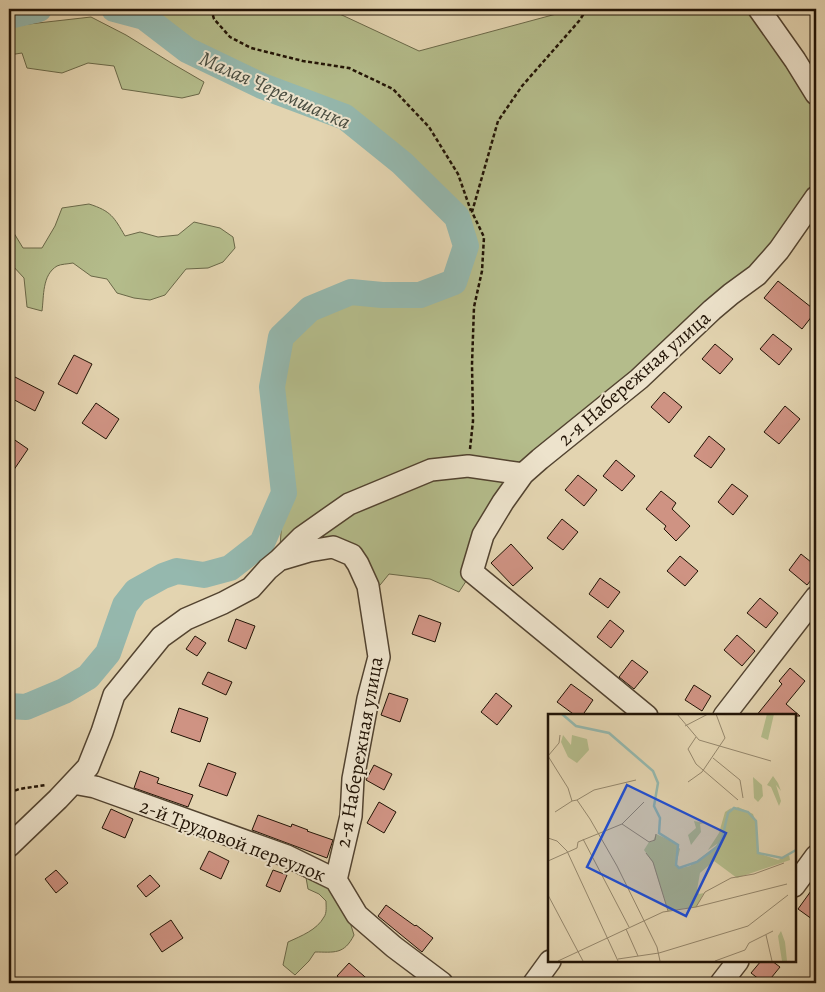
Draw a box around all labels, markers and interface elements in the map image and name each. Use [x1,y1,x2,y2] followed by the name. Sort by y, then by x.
[195,44,355,136] water label: Малая Черемшанка
[552,304,717,452] street label: 2-я Набережная улица
[329,654,390,850] street label: 2-я Набережная улица
[548,714,795,962] inset map
[136,793,330,888] street label: 2-й Трудовой переулок

